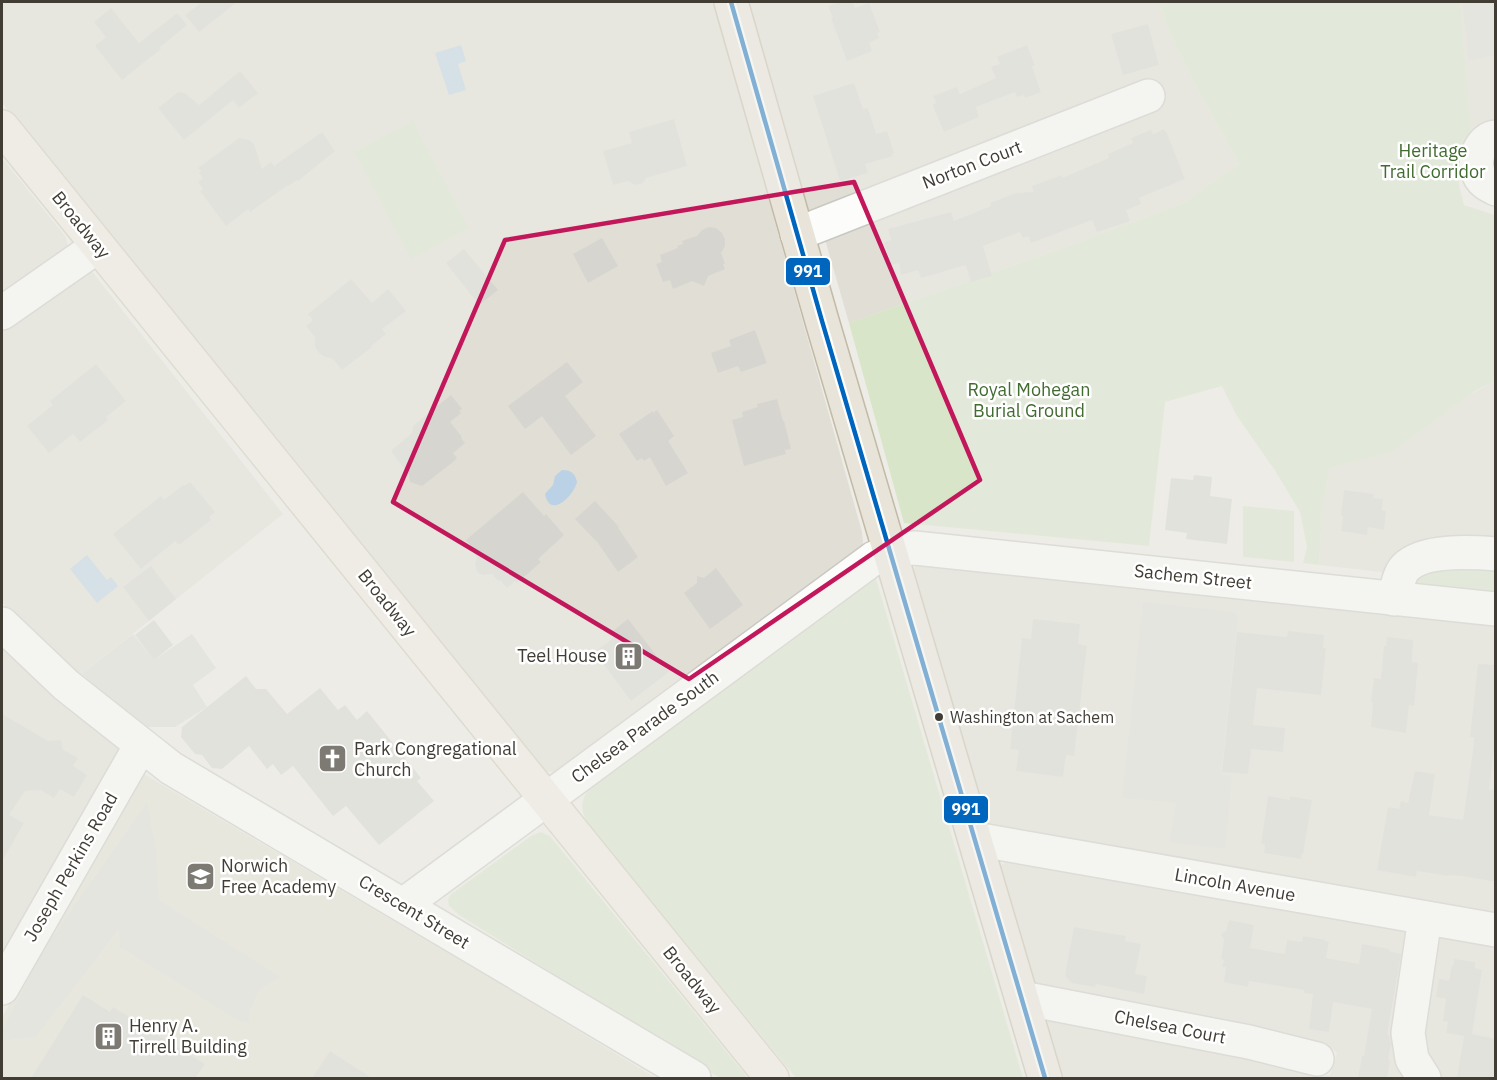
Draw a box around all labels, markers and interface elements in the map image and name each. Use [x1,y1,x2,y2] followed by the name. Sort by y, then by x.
[919,135,1025,194] street label: Norton Court
[1380,139,1486,183] park label: Heritage Trail Corridor
[47,186,116,263] street label: Broadway
[785,257,831,286] line badge: 991
[794,261,823,281] text: 991
[968,378,1090,422] park label: Royal Mohegan Burial Ground
[1133,559,1253,594] street label: Sachem Street
[353,564,422,641] street label: Broadway
[612,640,644,672] building icon: Teel House
[517,644,607,667] place label: Teel House
[566,665,723,788] street label: Chelsea Parade South
[950,707,1114,727] place label: Washington at Sachem
[933,711,945,723] marker: Washington at Sachem
[354,737,517,781] place label: Park Congregational Church
[317,743,349,775] church icon: Park Congregational Church
[18,788,123,945] street label: Joseph Perkins Road
[943,795,989,824] line badge: 991
[952,799,981,819] text: 991
[221,854,336,898] place label: Norwich Free Academy
[184,860,216,892] school or university icon: Norwich Free Academy
[1173,863,1297,906] street label: Lincoln Avenue
[355,869,474,954] street label: Crescent Street
[658,941,727,1018] street label: Broadway
[1112,1004,1228,1049] street label: Chelsea Court
[129,1014,247,1058] place label: Henry A. Tirrell Building
[92,1020,124,1052] building icon: Henry A. Tirrell Building

